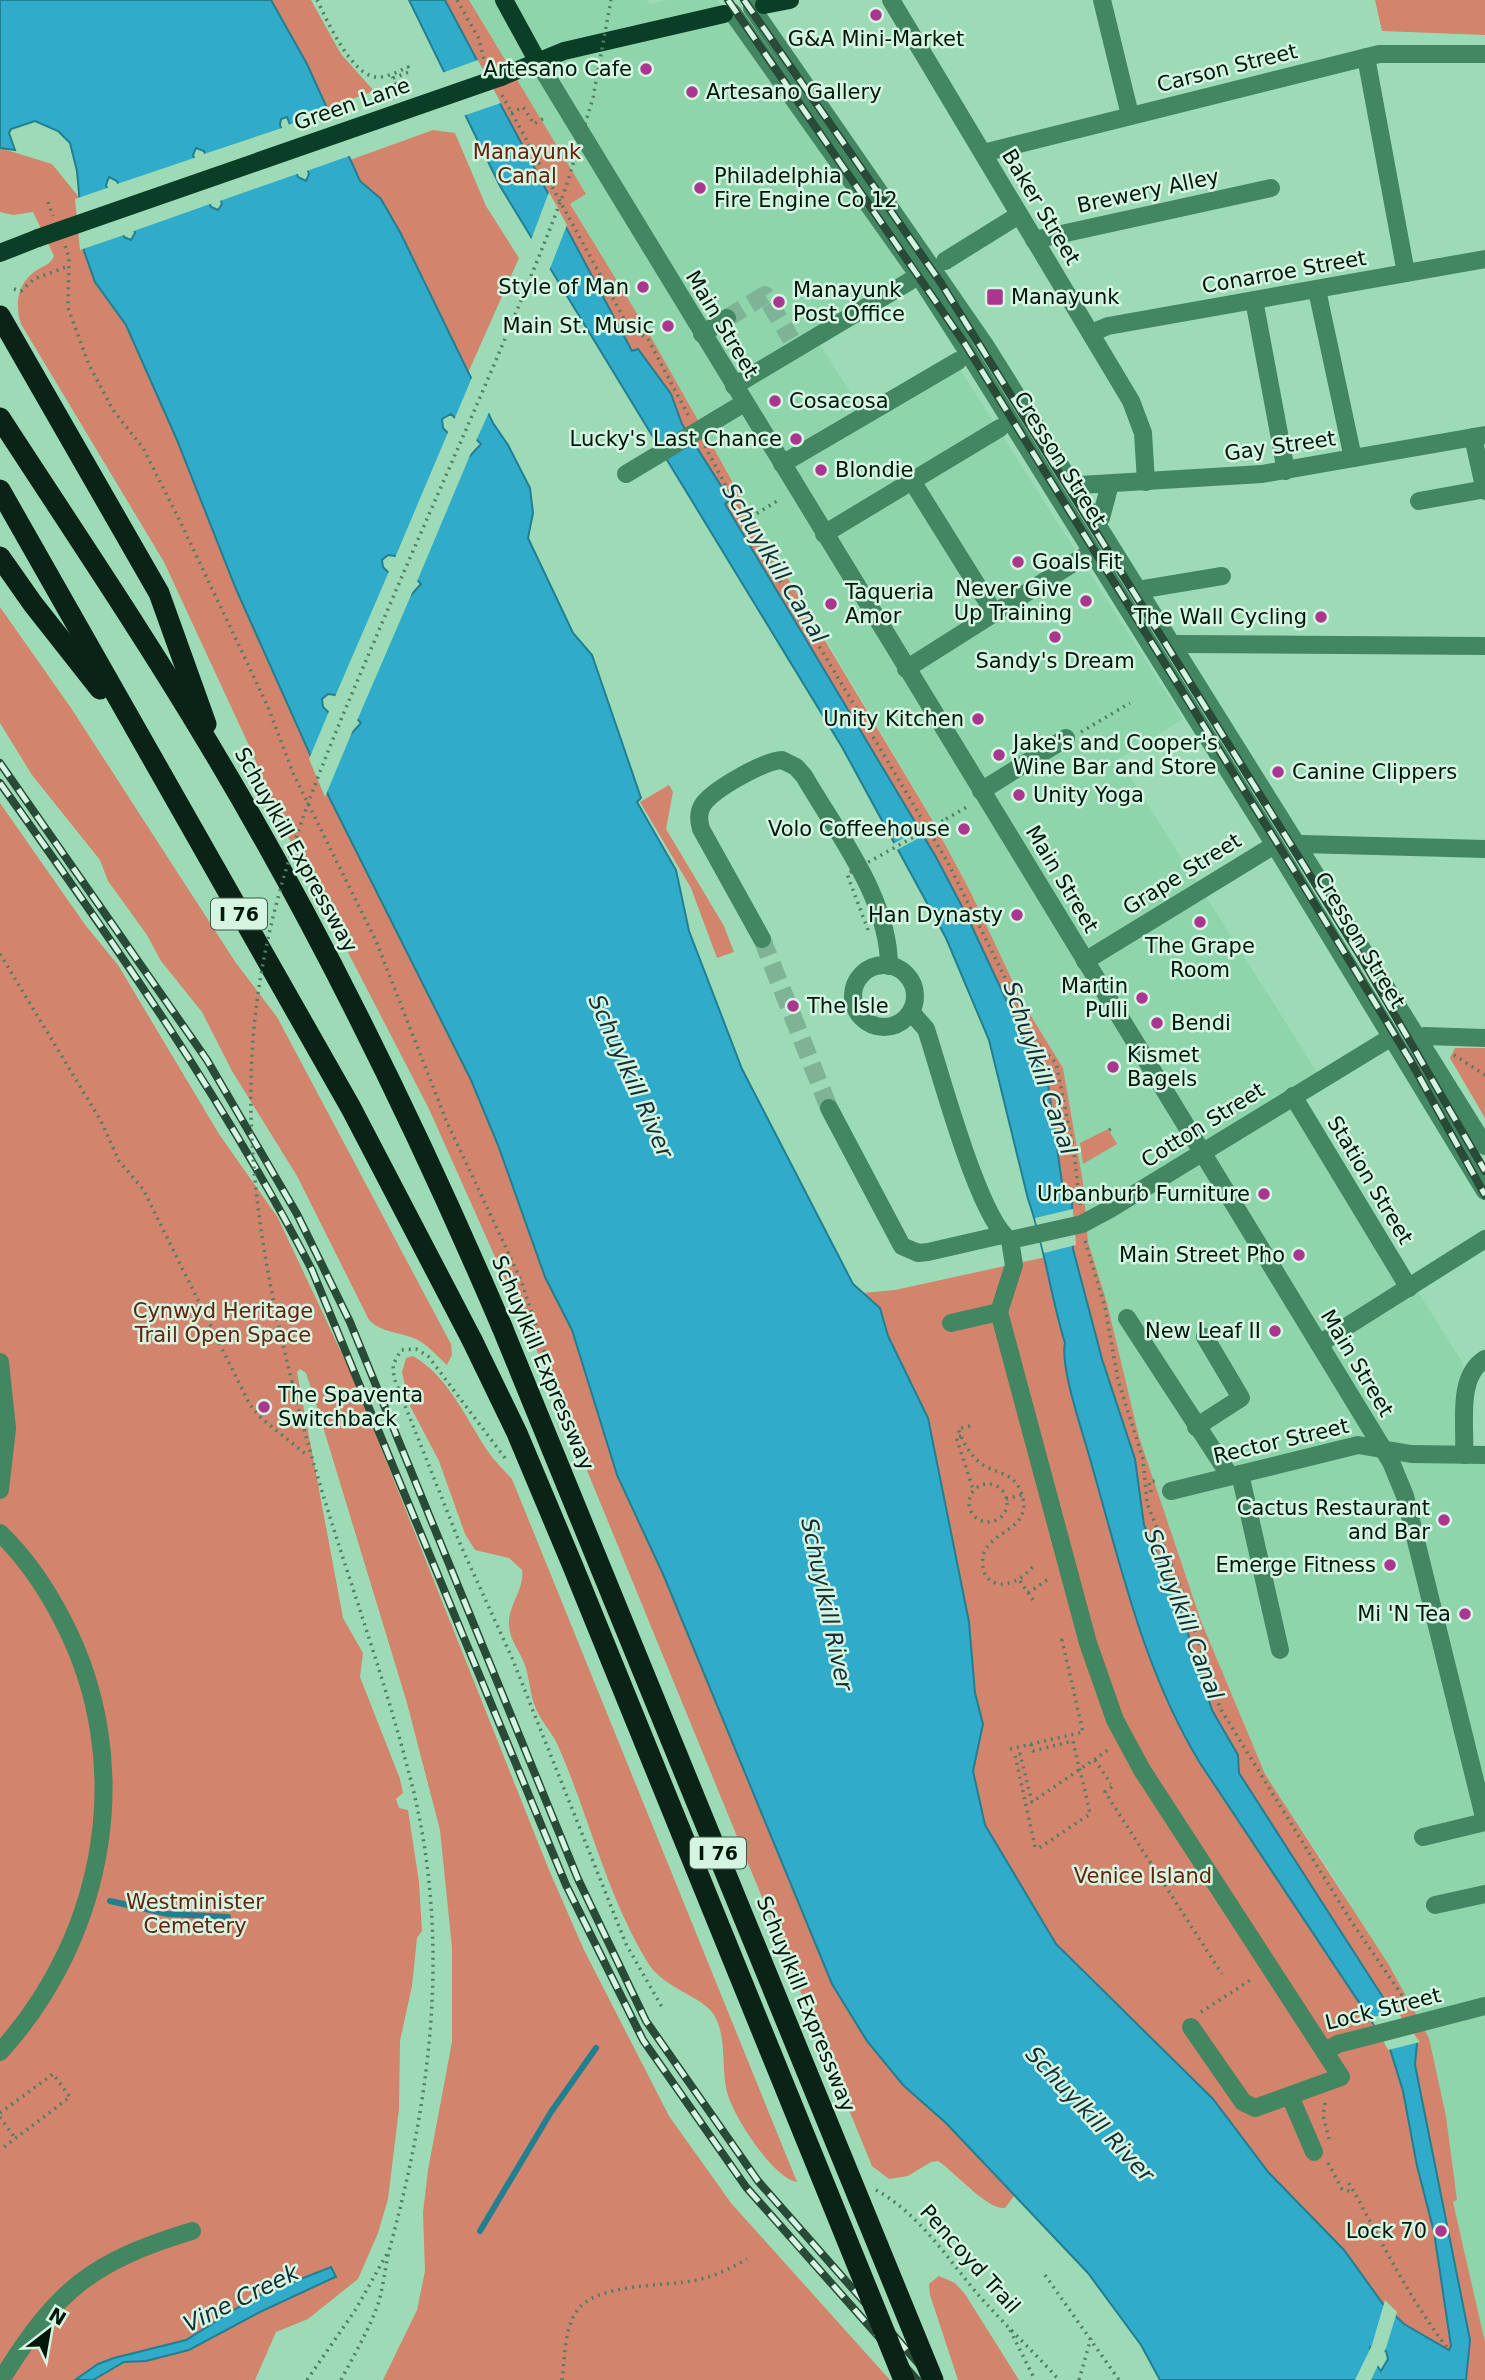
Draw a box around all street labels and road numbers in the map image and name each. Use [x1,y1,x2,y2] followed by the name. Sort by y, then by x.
[1154,39,1300,97] street label: Carson Street
[291,73,413,135] street label: Green Lane
[997,145,1085,269] street label: Baker Street
[1075,164,1221,218] street label: Brewery Alley
[1200,246,1368,298] street label: Conarroe Street
[681,266,763,382] street label: Main Street
[1009,387,1111,531] street label: Cresson Street
[1223,426,1337,466] street label: Gay Street
[230,743,362,957] street label: Schuylkill Expressway
[1021,821,1103,937] street label: Main Street
[1119,828,1245,920] street label: Grape Street
[1310,868,1410,1012] street label: Cresson Street
[211,898,267,930] road number: I 76
[1137,1078,1269,1172] street label: Cotton Street
[1322,1112,1418,1248] street label: Station Street
[487,1252,599,1474] street label: Schuylkill Expressway
[1316,1305,1398,1421] street label: Main Street
[1211,1414,1351,1468] street label: Rector Street
[690,1838,746,1868] road number: I 76
[752,1893,860,2115] street label: Schuylkill Expressway
[1323,1983,1443,2035] street label: Lock Street
[915,2200,1025,2318] street label: Pencoyd Trail

